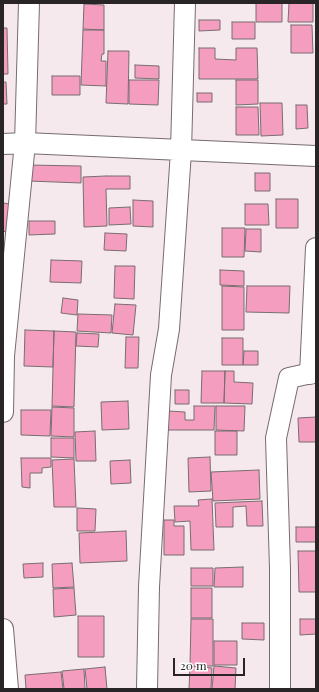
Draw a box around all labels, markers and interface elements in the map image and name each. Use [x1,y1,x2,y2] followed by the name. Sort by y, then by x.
[175,650,247,676] scale bar
[180,657,207,673] text: 20 m

